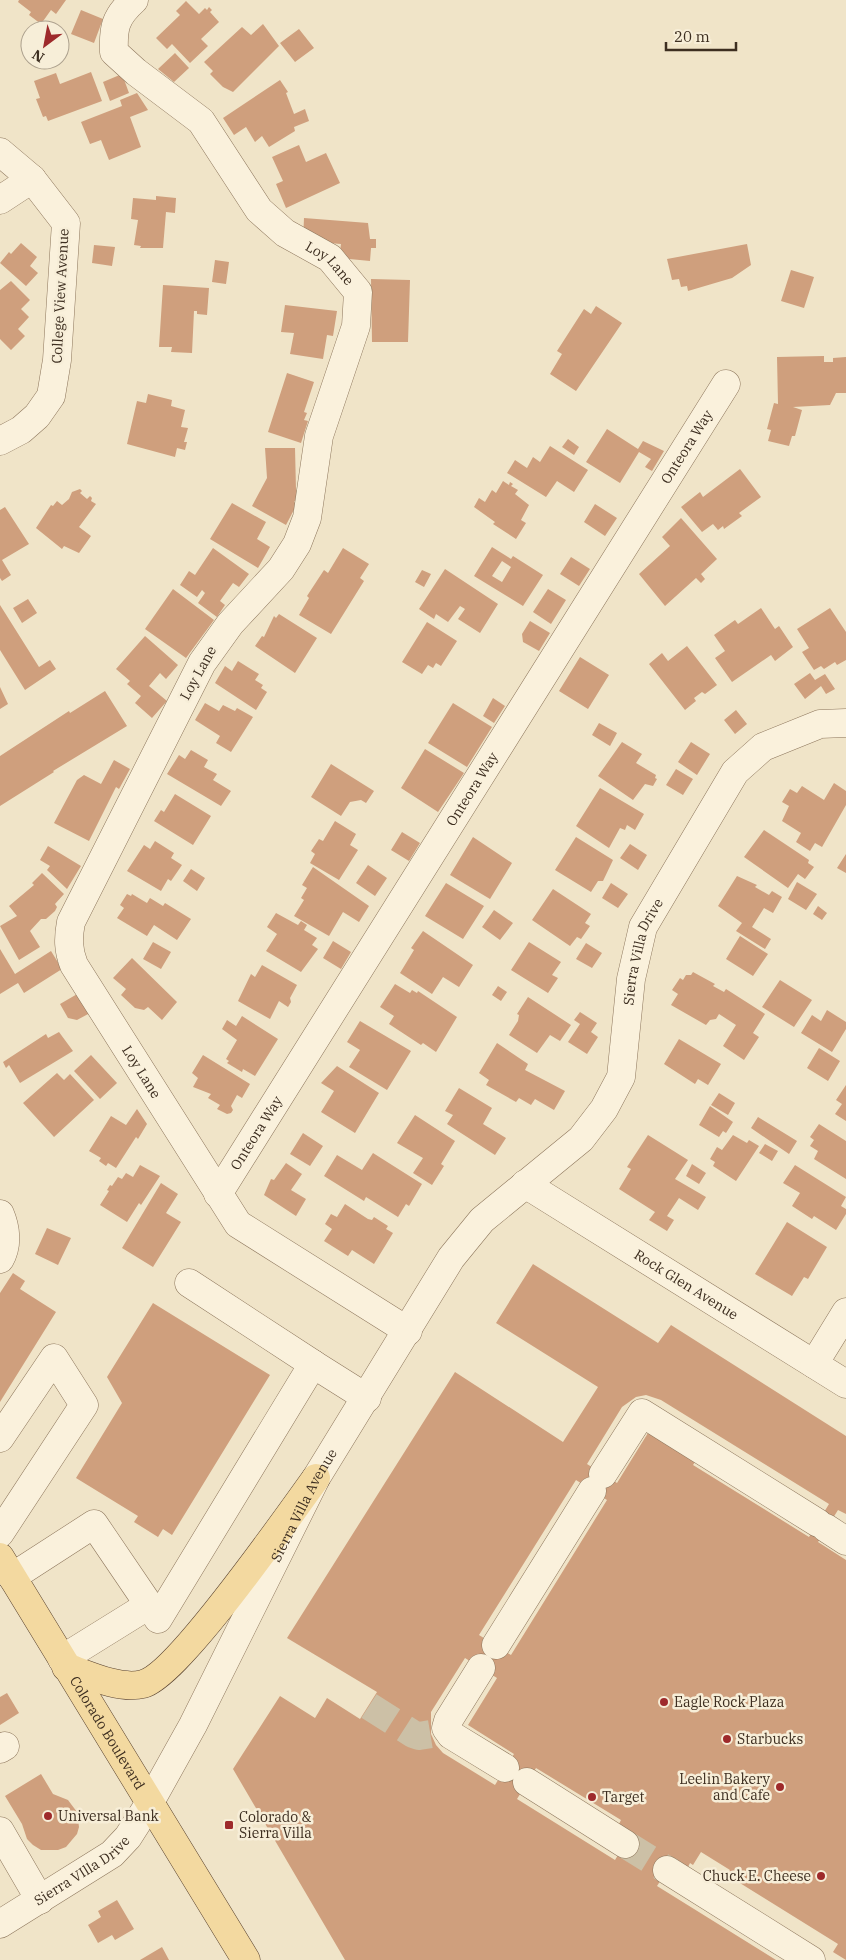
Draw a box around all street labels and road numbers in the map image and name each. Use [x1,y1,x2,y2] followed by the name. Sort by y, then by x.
[47,228,73,364] street label: College View Avenue
[302,237,358,289] street label: Loy Lane
[657,406,717,487] street label: Onteora Way
[176,643,220,703] street label: Loy Lane
[442,748,502,829] street label: Onteora Way
[619,895,667,1006] street label: Sierra Villa Drive
[118,1042,165,1102] street label: Loy Lane
[226,1092,287,1173] street label: Onteora Way
[631,1245,742,1324] street label: Rock Glen Avenue
[267,1445,341,1565] street label: Sierra Villa Avenue
[66,1673,149,1793] street label: Colorado Boulevard
[31,1832,134,1909] street label: Sierra VIlla Drive

